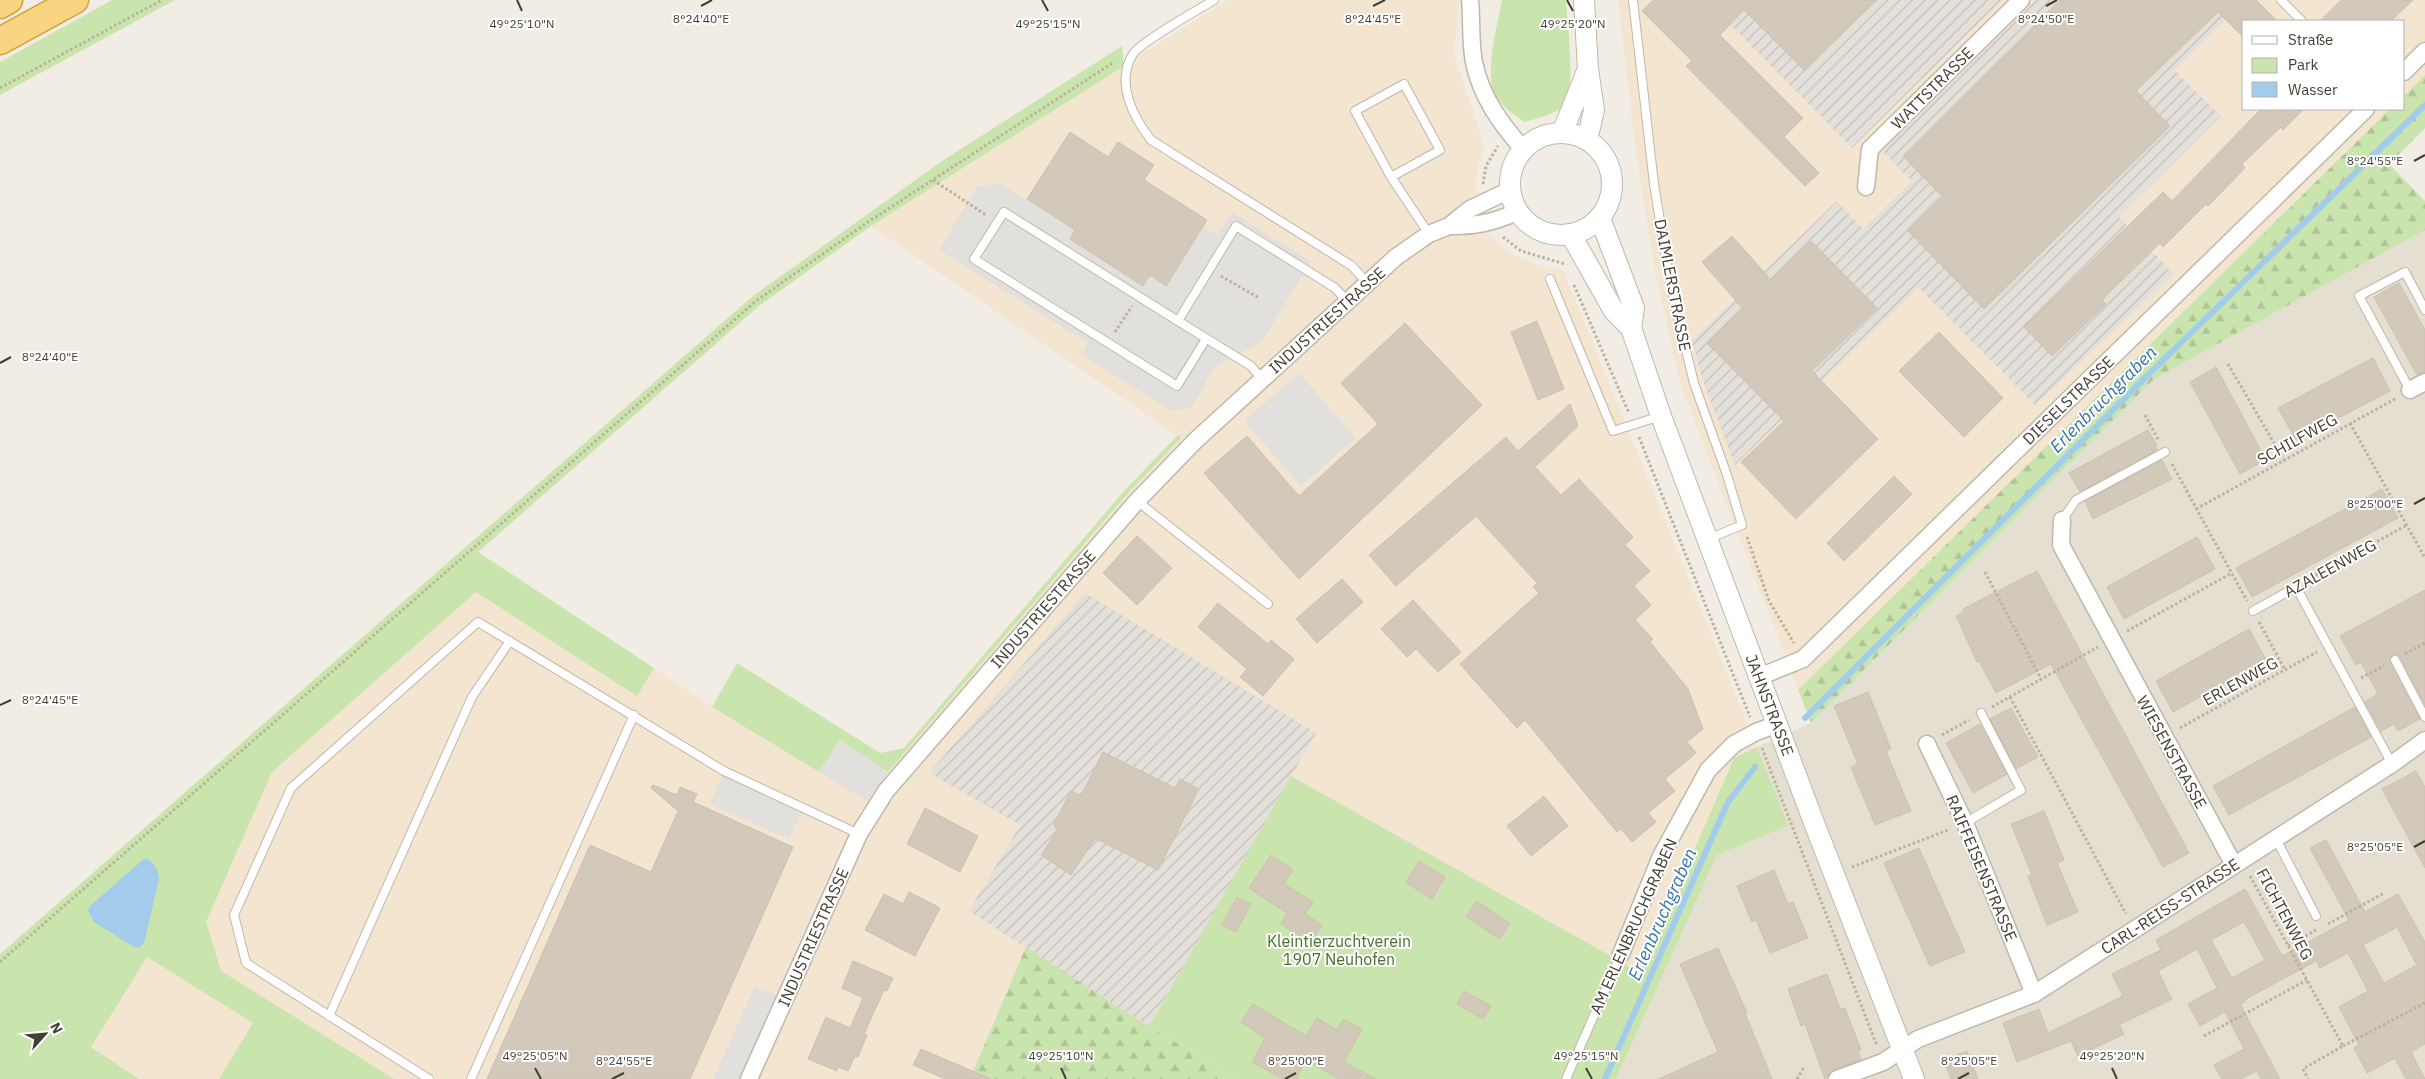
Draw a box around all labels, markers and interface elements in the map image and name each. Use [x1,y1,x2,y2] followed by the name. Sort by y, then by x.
[673,11,729,26] text: 8°24'40"E
[1345,11,1401,26] text: 8°24'45"E
[2018,11,2074,26] text: 8°24'50"E
[489,16,555,31] text: 49°25'10"N
[1015,16,1081,31] text: 49°25'15"N
[1540,16,1606,31] text: 49°25'20"N
[2242,20,2405,110] legend
[2288,30,2333,49] text: Straße
[1887,43,1977,133] street label: WATTSTRASSE
[2288,55,2318,74] text: Park
[2288,80,2338,99] text: Wasser
[2347,153,2403,168] text: 8°24'55"E
[1650,217,1696,353] street label: DAIMLERSTRASSE
[1265,262,1389,378] street label: INDUSTRIESTRASSE
[2045,341,2161,457] water label: Erlenbruchgraben
[22,349,78,364] text: 8°24'40"E
[2018,351,2118,449] street label: DIESELSTRASSE
[2253,409,2341,469] street label: SCHILFWEG
[2347,496,2403,511] text: 8°25'00"E
[2280,534,2380,602] street label: AZALEENWEG
[986,546,1100,672] street label: INDUSTRIESTRASSE
[1741,651,1799,759] street label: JAHNSTRASSE
[2199,652,2281,710] street label: ERLENWEG
[22,692,78,707] text: 8°24'45"E
[2133,692,2211,812] street label: WIESENSTRASSE
[1942,792,2022,944] street label: RAIFFEISENSTRASSE
[1585,835,1681,1017] street label: AM ERLENBRUCHGRABEN
[2347,839,2403,854] text: 8°25'05"E
[1623,844,1701,984] water label: Erlenbruchgraben
[2097,854,2243,958] street label: CARL-REISS-STRASSE
[773,864,853,1010] street label: INDUSTRIESTRASSE
[2252,865,2318,963] street label: FICHTENWEG
[1267,931,1411,969] park label: Kleintierzuchtverein 1907 Neuhofen
[20,1009,70,1059] north arrow
[46,1019,67,1037] text: N
[502,1048,568,1063] text: 49°25'05"N
[1028,1048,1094,1063] text: 49°25'10"N
[1553,1048,1619,1063] text: 49°25'15"N
[2079,1048,2145,1063] text: 49°25'20"N
[596,1053,652,1068] text: 8°24'55"E
[1268,1053,1324,1068] text: 8°25'00"E
[1941,1053,1997,1068] text: 8°25'05"E

